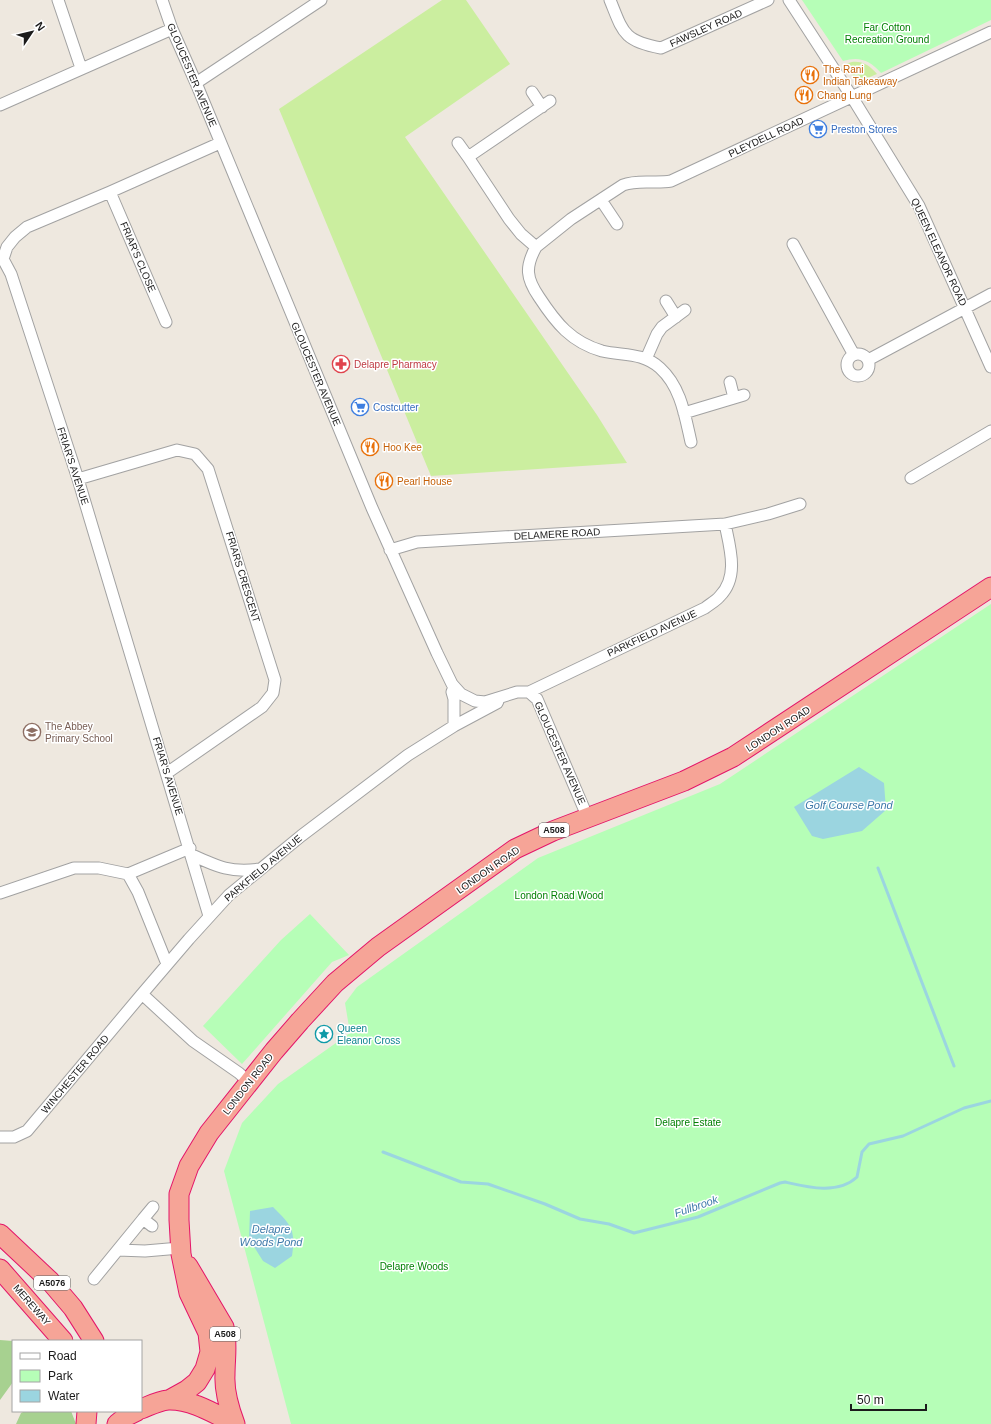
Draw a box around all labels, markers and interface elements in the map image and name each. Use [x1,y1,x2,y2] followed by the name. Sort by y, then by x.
[668,7,744,49] street label: FAWSLEY ROAD
[12,12,52,52] north arrow
[33,20,47,33] text: N
[165,22,219,129] street label: GLOUCESTER AVENUE
[845,22,929,45] park label: Far Cotton Recreation Ground
[823,64,897,87] place label: The Rani Indian Takeaway
[800,65,820,85] restaurant icon: The Rani Indian Takeaway
[794,85,814,105] restaurant icon: Chang Lung
[817,90,872,101] place label: Chang Lung
[727,115,805,159] street label: PLEYDELL ROAD
[808,119,828,139] supermarket icon: Preston Stores
[831,124,897,135] place label: Preston Stores
[909,196,969,308] street label: QUEEN ELEANOR ROAD
[118,220,158,294] street label: FRIAR'S CLOSE
[289,321,343,428] street label: GLOUCESTER AVENUE
[331,354,351,374] pharmacy icon: Delapre Pharmacy
[354,359,437,370] place label: Delapre Pharmacy
[350,397,370,417] supermarket icon: Costcutter
[373,402,419,413] place label: Costcutter
[55,426,91,507] street label: FRIAR'S AVENUE
[360,437,380,457] restaurant icon: Hoo Kee
[383,442,422,453] place label: Hoo Kee
[374,471,394,491] restaurant icon: Pearl House
[397,476,452,487] place label: Pearl House
[513,526,601,542] street label: DELAMERE ROAD
[224,530,262,624] street label: FRIARS CRESCENT
[606,607,699,659] street label: PARKFIELD AVENUE
[532,700,588,806] street label: GLOUCESTER AVENUE
[744,704,812,754] street label: LONDON ROAD
[45,721,113,744] place label: The Abbey Primary School
[22,722,42,742] school or university icon: The Abbey Primary School
[151,736,185,817] street label: FRIAR'S AVENUE
[805,799,894,811] water label: Golf Course Pond
[539,823,569,837] road number: A508
[222,832,304,904] street label: PARKFIELD AVENUE
[454,844,522,896] street label: LONDON ROAD
[515,890,603,901] park label: London Road Wood
[337,1023,400,1046] place label: Queen Eleanor Cross
[314,1024,334,1044] place icon: Queen Eleanor Cross
[39,1033,111,1115] street label: WINCHESTER ROAD
[221,1051,275,1117] street label: LONDON ROAD
[655,1117,722,1128] park label: Delapre Estate
[673,1193,720,1219] water label: Fullbrook
[240,1223,303,1248] water label: Delapre Woods Pond
[380,1261,448,1272] park label: Delapre Woods
[34,1276,70,1290] road number: A5076
[11,1282,53,1328] street label: MEREWAY
[210,1327,240,1341] road number: A508
[12,1340,142,1412] legend
[48,1349,77,1363] text: Road
[48,1369,74,1383] text: Park
[851,1386,926,1412] scale bar
[48,1389,80,1403] text: Water
[857,1393,884,1407] text: 50 m

